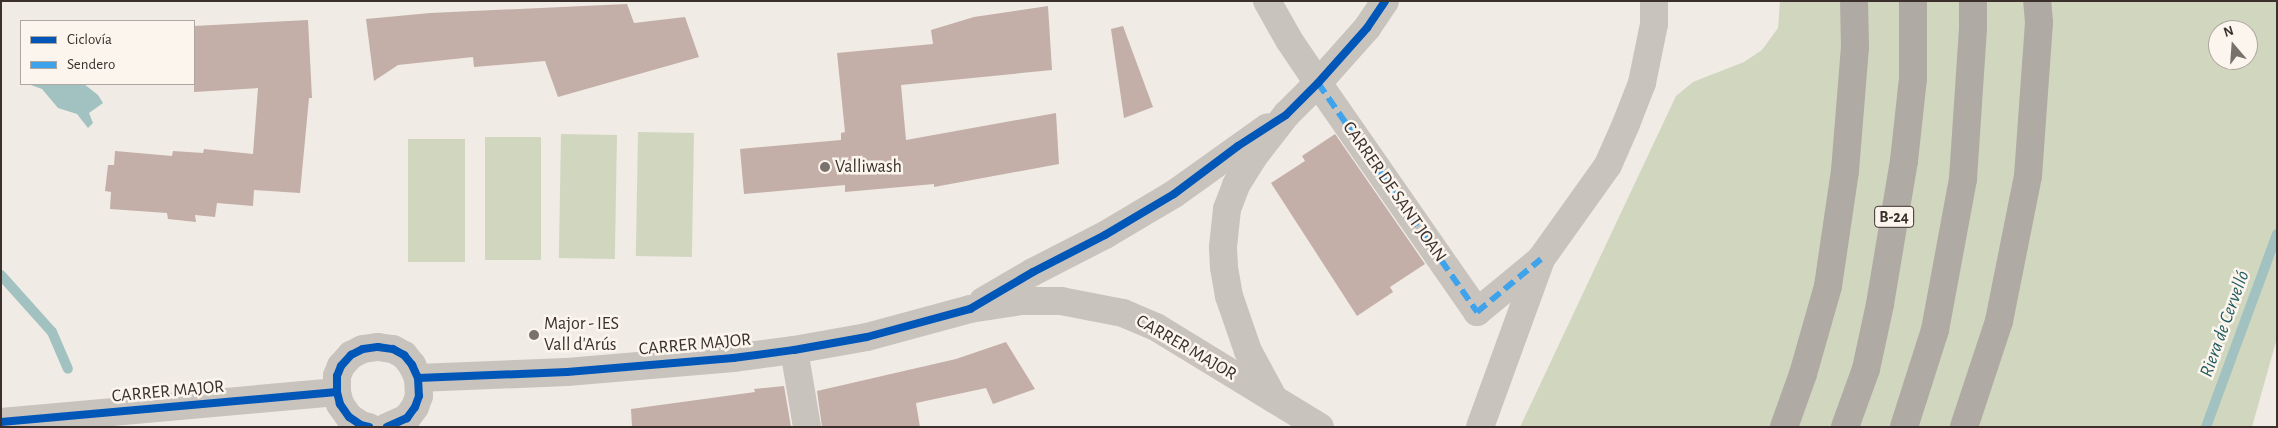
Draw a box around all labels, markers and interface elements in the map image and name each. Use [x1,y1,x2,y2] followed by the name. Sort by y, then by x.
[20,20,195,85] legend
[2208,20,2258,70] north arrow
[2222,24,2235,40] text: N
[67,32,112,47] text: Ciclovía
[67,57,115,72] text: Sendero
[1337,118,1451,266] street label: CARRER DE SANT JOAN
[835,156,902,178] place label: Valliwash
[819,161,831,173] marker: Valliwash
[1874,203,1914,230] road number: B-24
[2195,268,2255,380] water label: Riera de Cervelló
[1132,310,1240,386] street label: CARRER MAJOR
[544,314,619,356] place label: Major - IES Vall d'Arús
[528,329,540,341] marker: Major - IES Vall d'Arús
[638,329,752,361] street label: CARRER MAJOR
[111,376,225,408] street label: CARRER MAJOR

